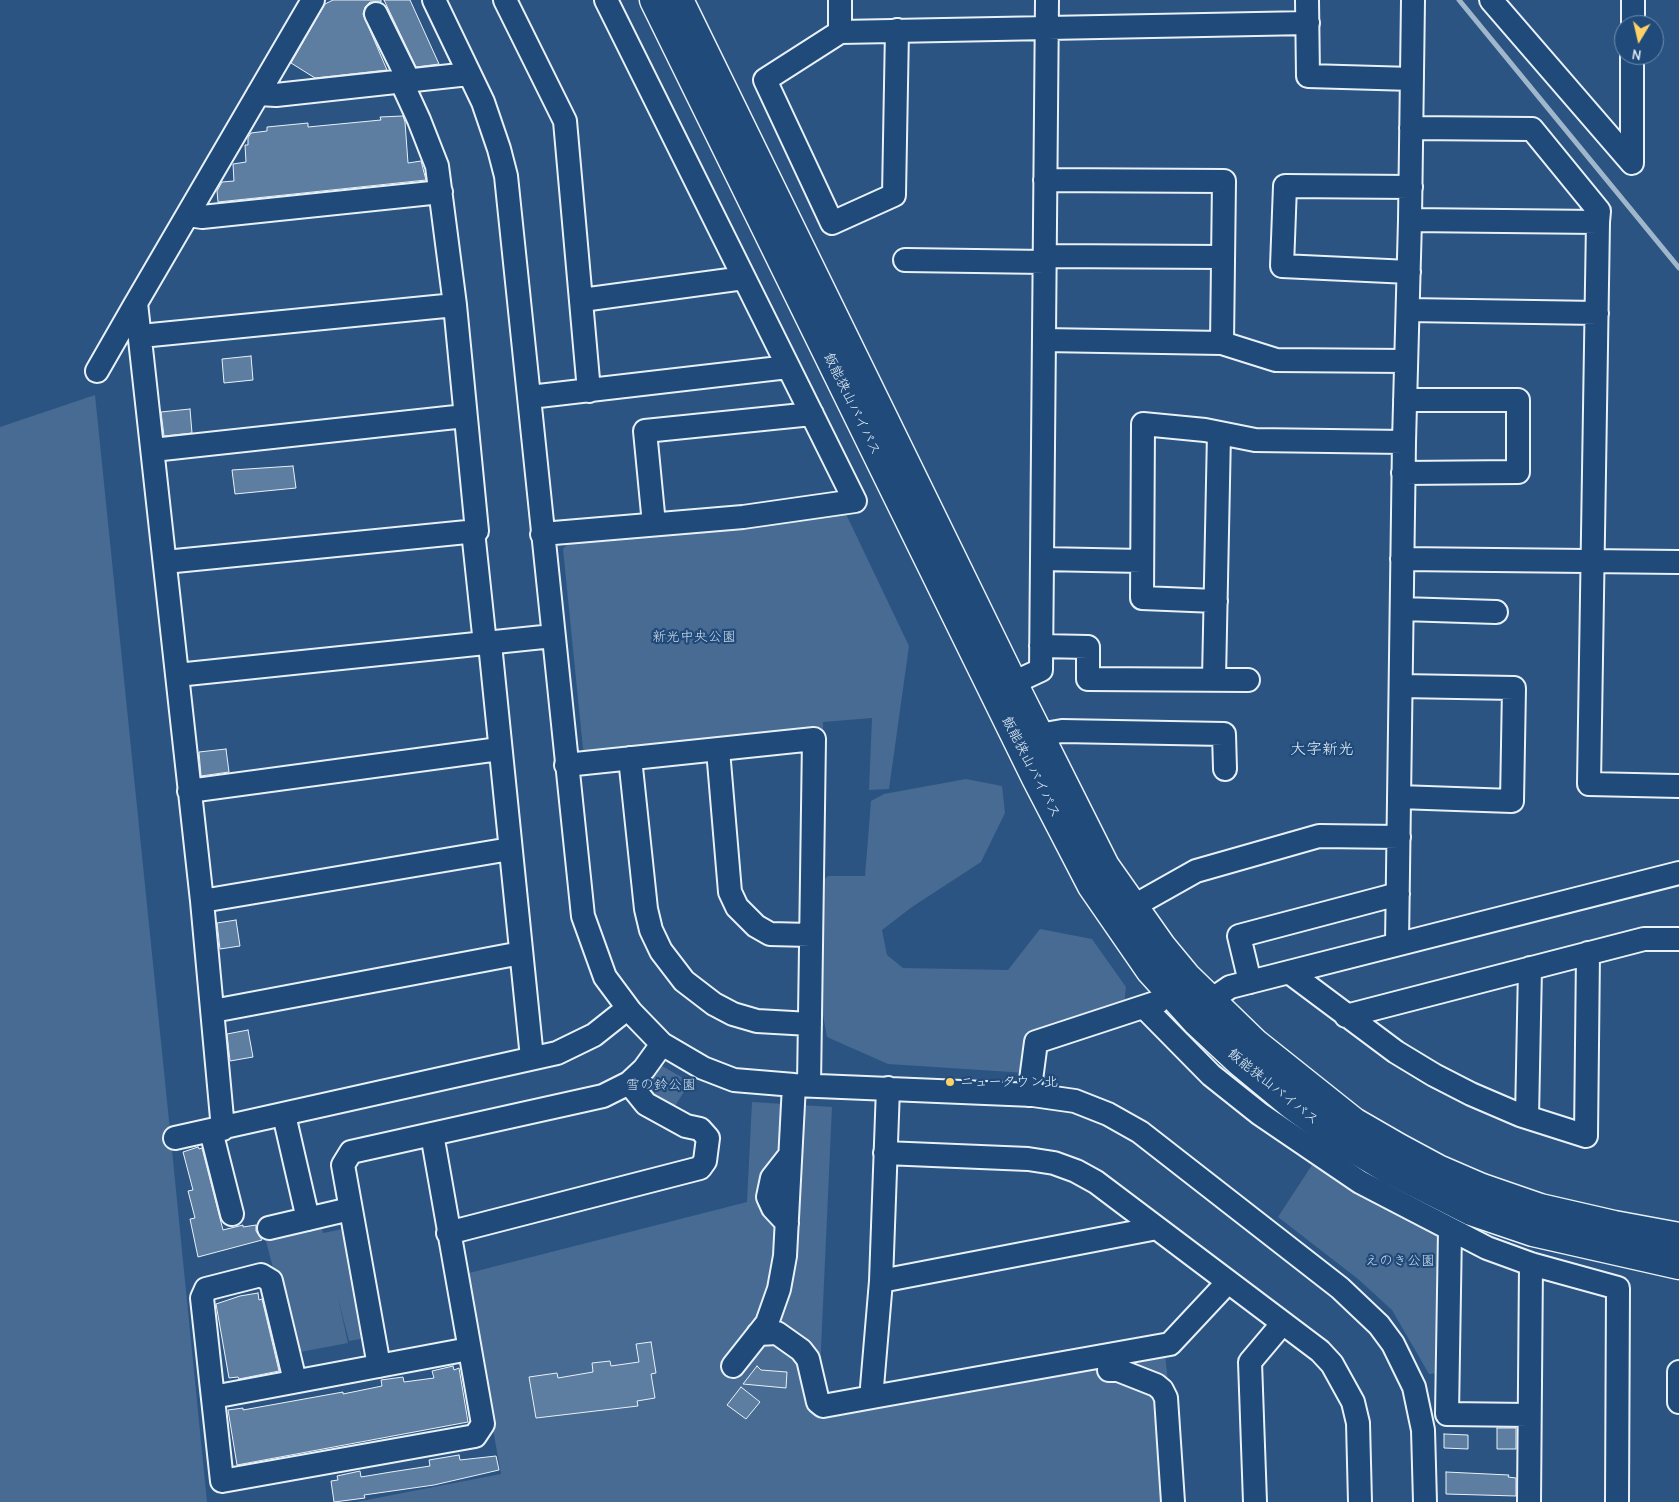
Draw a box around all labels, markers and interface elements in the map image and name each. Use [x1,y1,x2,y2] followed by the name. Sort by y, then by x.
[1614,15,1664,65] north arrow
[1631,45,1643,63] text: N
[820,350,884,458] street label: 飯能狭山バイパス
[652,629,736,645] park label: 新光中央公園
[998,713,1064,821] street label: 飯能狭山バイパス
[1290,739,1354,759] district label: 大字新光
[1224,1045,1322,1129] street label: 飯能狭山バイパス
[960,1074,1058,1090] place label: ニュータウン北
[944,1076,956,1088] marker: ニュータウン北
[626,1077,696,1093] park label: 雪の鈴公園
[1365,1253,1435,1269] park label: えのき公園

